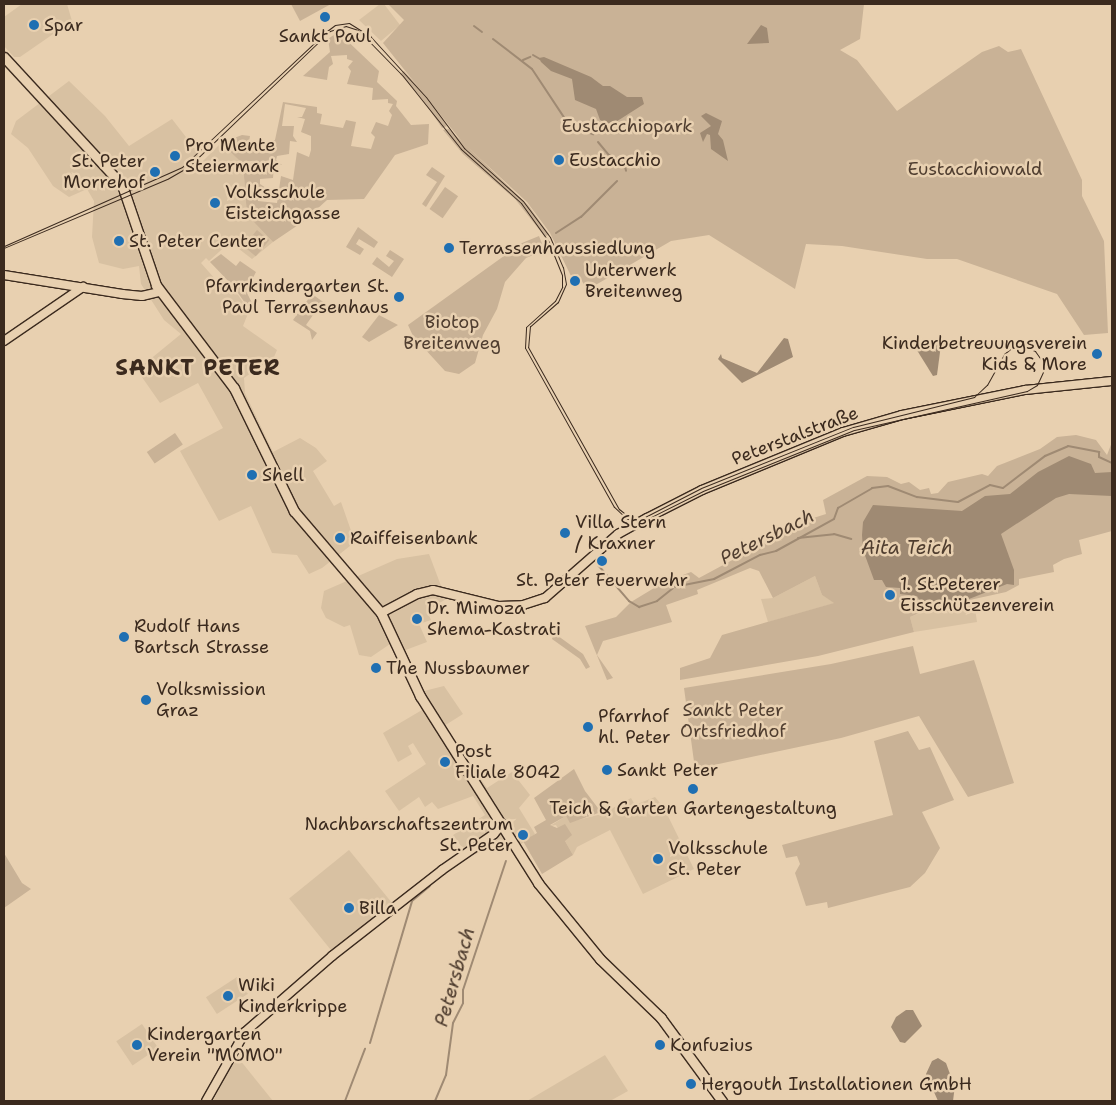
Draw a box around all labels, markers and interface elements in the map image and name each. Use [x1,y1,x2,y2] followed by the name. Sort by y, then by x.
[319,11,331,23] marker: Sankt Paul
[44,14,83,36] place label: Spar
[28,19,40,31] marker: Spar
[279,25,371,47] place label: Sankt Paul
[561,115,693,137] park label: Eustacchiopark
[185,135,279,178] place label: Pro Mente Steiermark
[569,149,661,171] place label: Eustacchio
[169,150,181,162] marker: Pro Mente Steiermark
[63,151,145,193] place label: St. Peter Morrehof
[553,154,565,166] marker: Eustacchio
[908,158,1042,180] park label: Eustacchiowald
[149,166,161,178] marker: St. Peter Morrehof
[225,182,341,224] place label: Volksschule Eisteichgasse
[209,197,221,209] marker: Volksschule Eisteichgasse
[129,230,266,252] place label: St. Peter Center
[113,235,125,247] marker: St. Peter Center
[459,237,655,259] place label: Terrassenhaussiedlung
[443,242,455,254] marker: Terrassenhaussiedlung
[585,260,682,302] place label: Unterwerk Breitenweg
[569,275,581,287] marker: Unterwerk Breitenweg
[205,276,389,318] place label: Pfarrkindergarten St. Paul Terrassenhaus
[393,291,405,303] marker: Pfarrkindergarten St. Paul Terrassenhaus
[403,312,501,354] park label: Biotop Breitenweg
[882,333,1087,376] place label: Kinderbetreuungsverein Kids & More
[1091,348,1103,360] marker: Kinderbetreuungsverein Kids & More
[114,355,282,381] district label: SANKT PETER
[729,402,861,470] street label: Peterstalstraße
[262,464,304,486] place label: Shell
[246,469,258,481] marker: Shell
[716,504,818,570] water label: Petersbach
[575,512,666,554] place label: Villa Stern / Kraxner
[350,527,478,549] place label: Raiffeisenbank
[559,527,571,539] marker: Villa Stern / Kraxner
[334,532,346,544] marker: Raiffeisenbank
[861,537,953,559] water label: Aita Teich
[596,555,608,567] marker: St. Peter Feuerwehr
[516,569,688,591] place label: St. Peter Feuerwehr
[900,574,1054,616] place label: 1. St.Peterer Eisschützenverein
[884,589,896,601] marker: 1. St.Peterer Eisschützenverein
[427,598,561,640] place label: Dr. Mimoza Shema-Kastrati
[411,613,423,625] marker: Dr. Mimoza Shema-Kastrati
[134,616,269,659] place label: Rudolf Hans Bartsch Strasse
[118,631,130,643] marker: Rudolf Hans Bartsch Strasse
[386,657,530,679] place label: The Nussbaumer
[370,662,382,674] marker: The Nussbaumer
[156,679,266,722] place label: Volksmission Graz
[140,694,152,706] marker: Volksmission Graz
[680,700,786,742] park label: Sankt Peter Ortsfriedhof
[598,706,671,749] place label: Pfarrhof hl. Peter
[582,721,594,733] marker: Pfarrhof hl. Peter
[455,741,561,784] place label: Post Filiale 8042
[439,756,451,768] marker: Post Filiale 8042
[617,759,718,781] place label: Sankt Peter
[601,764,613,776] marker: Sankt Peter
[687,783,699,795] marker: Teich & Garten Gartengestaltung
[549,797,837,819] place label: Teich & Garten Gartengestaltung
[304,814,513,856] place label: Nachbarschaftszentrum St. Peter
[517,829,529,841] marker: Nachbarschaftszentrum St. Peter
[668,838,768,881] place label: Volksschule St. Peter
[652,853,664,865] marker: Volksschule St. Peter
[359,897,397,919] place label: Billa
[343,902,355,914] marker: Billa
[430,925,480,1029] water label: Petersbach
[238,975,347,1018] place label: Wiki Kinderkrippe
[222,990,234,1002] marker: Wiki Kinderkrippe
[147,1024,283,1066] place label: Kindergarten Verein "MOMO"
[670,1034,753,1056] place label: Konfuzius
[131,1039,143,1051] marker: Kindergarten Verein "MOMO"
[654,1039,666,1051] marker: Konfuzius
[701,1073,972,1095] place label: Hergouth Installationen GmbH
[685,1078,697,1090] marker: Hergouth Installationen GmbH

